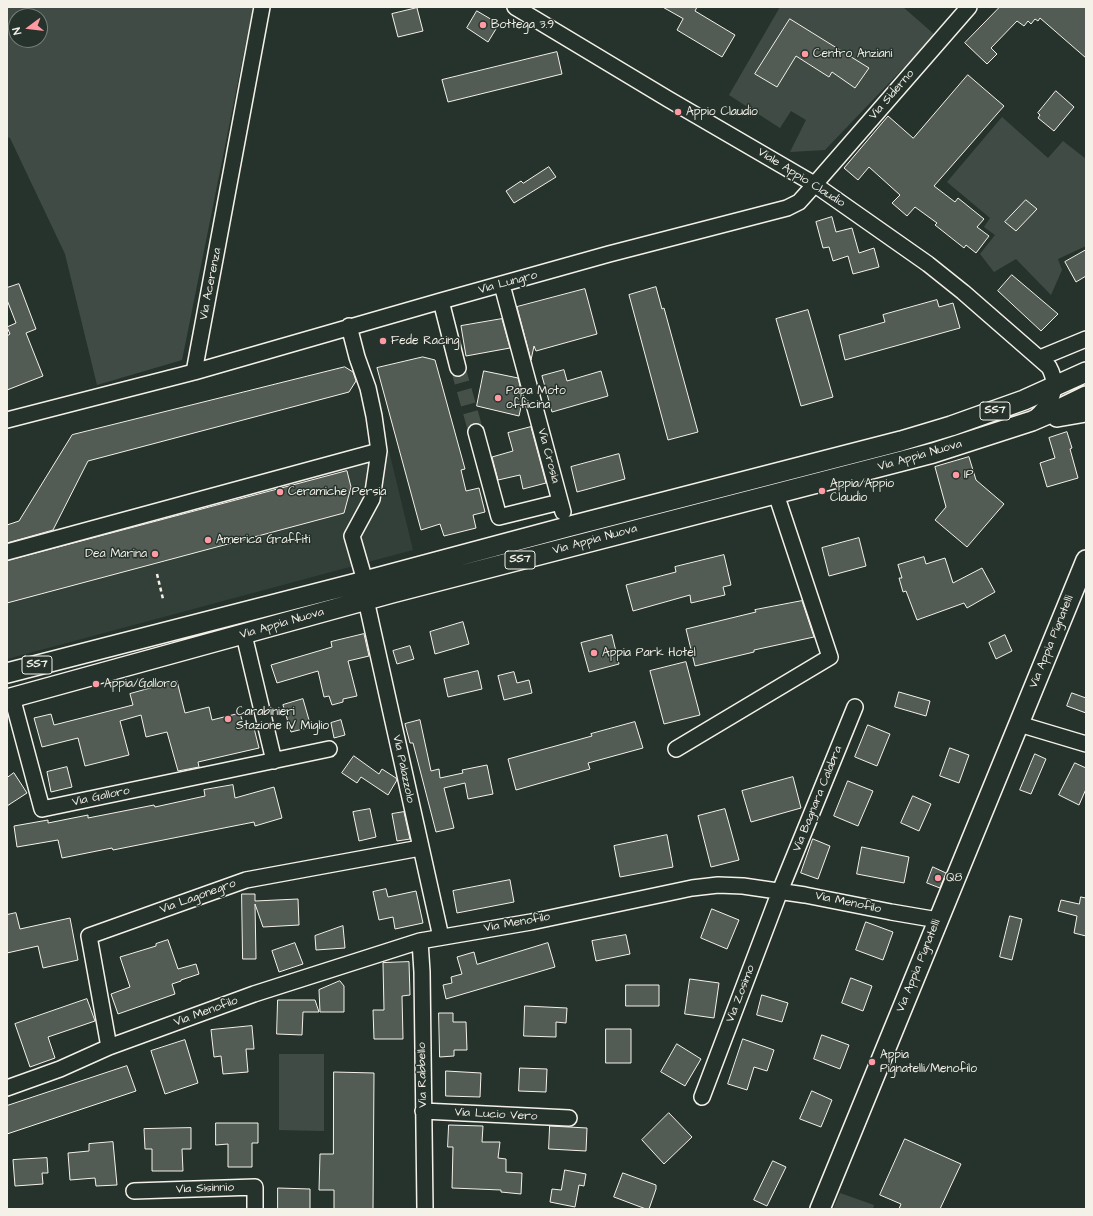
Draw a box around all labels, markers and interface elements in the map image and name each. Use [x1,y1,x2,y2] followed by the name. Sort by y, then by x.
[8,8,48,48] north arrow
[491,18,554,32] place label: Bottega 3.9
[478,20,488,30] marker: Bottega 3.9
[9,26,25,36] text: N
[813,47,892,61] place label: Centro Anziani
[800,49,810,59] marker: Centro Anziani
[866,67,918,123] street label: Via Siderno
[686,105,758,119] place label: Appio Claudio
[673,107,683,117] marker: Appio Claudio
[755,145,847,211] street label: Viale Appio Claudio
[197,247,225,321] street label: Via Acerenza
[477,268,539,298] street label: Via Lungro
[391,334,460,348] place label: Fede Racing
[378,336,388,346] marker: Fede Racing
[506,384,566,412] place label: Papa Moto officina
[493,393,503,403] marker: Papa Moto officina
[980,402,1010,420] road number: SS7
[534,427,562,485] street label: Via Crosia
[876,437,964,475] street label: Via Appia Nuova
[964,468,973,482] place label: IP
[951,470,961,480] marker: IP
[830,477,894,505] place label: Appia/Appio Claudio
[288,485,386,499] place label: Ceramiche Persia
[817,486,827,496] marker: Appia/Appio Claudio
[275,487,285,497] marker: Ceramiche Persia
[551,522,639,558] street label: Via Appia Nuova
[216,533,310,547] place label: America Graffiti
[203,535,213,545] marker: America Graffiti
[85,547,147,561] place label: Dea Marina
[150,549,160,559] marker: Dea Marina
[505,551,535,569] road number: SS7
[1027,594,1077,690] street label: Via Appia Pignatelli
[238,605,326,643] street label: Via Appia Nuova
[602,646,696,660] place label: Appia Park Hotel
[589,648,599,658] marker: Appia Park Hotel
[22,656,52,674] road number: SS7
[104,677,177,691] place label: Appia/Galloro
[91,679,101,689] marker: Appia/Galloro
[236,705,329,733] place label: Carabinieri Stazione IV Miglio
[223,714,233,724] marker: Carabinieri Stazione IV Miglio
[389,734,417,804] street label: Via Palazzolo
[790,744,846,854] street label: Via Bagnara Calabra
[71,784,131,810] street label: Via Galloro
[946,871,962,885] place label: Q8
[933,873,943,883] marker: Q8
[158,877,238,917] street label: Via Lagonegro
[814,889,882,917] street label: Via Menofilo
[483,910,551,936] street label: Via Menofilo
[894,918,944,1014] street label: Via Appia Pignatelli
[723,963,759,1025] street label: Via Zosimo
[172,994,240,1030] street label: Via Menofilo
[415,1042,431,1108] street label: Via Rabbello
[880,1048,977,1076] place label: Appia Pignatelli/Menofilo
[867,1057,877,1067] marker: Appia Pignatelli/Menofilo
[454,1106,538,1124] street label: Via Lucio Vero
[176,1181,234,1197] street label: Via Sisinnio

